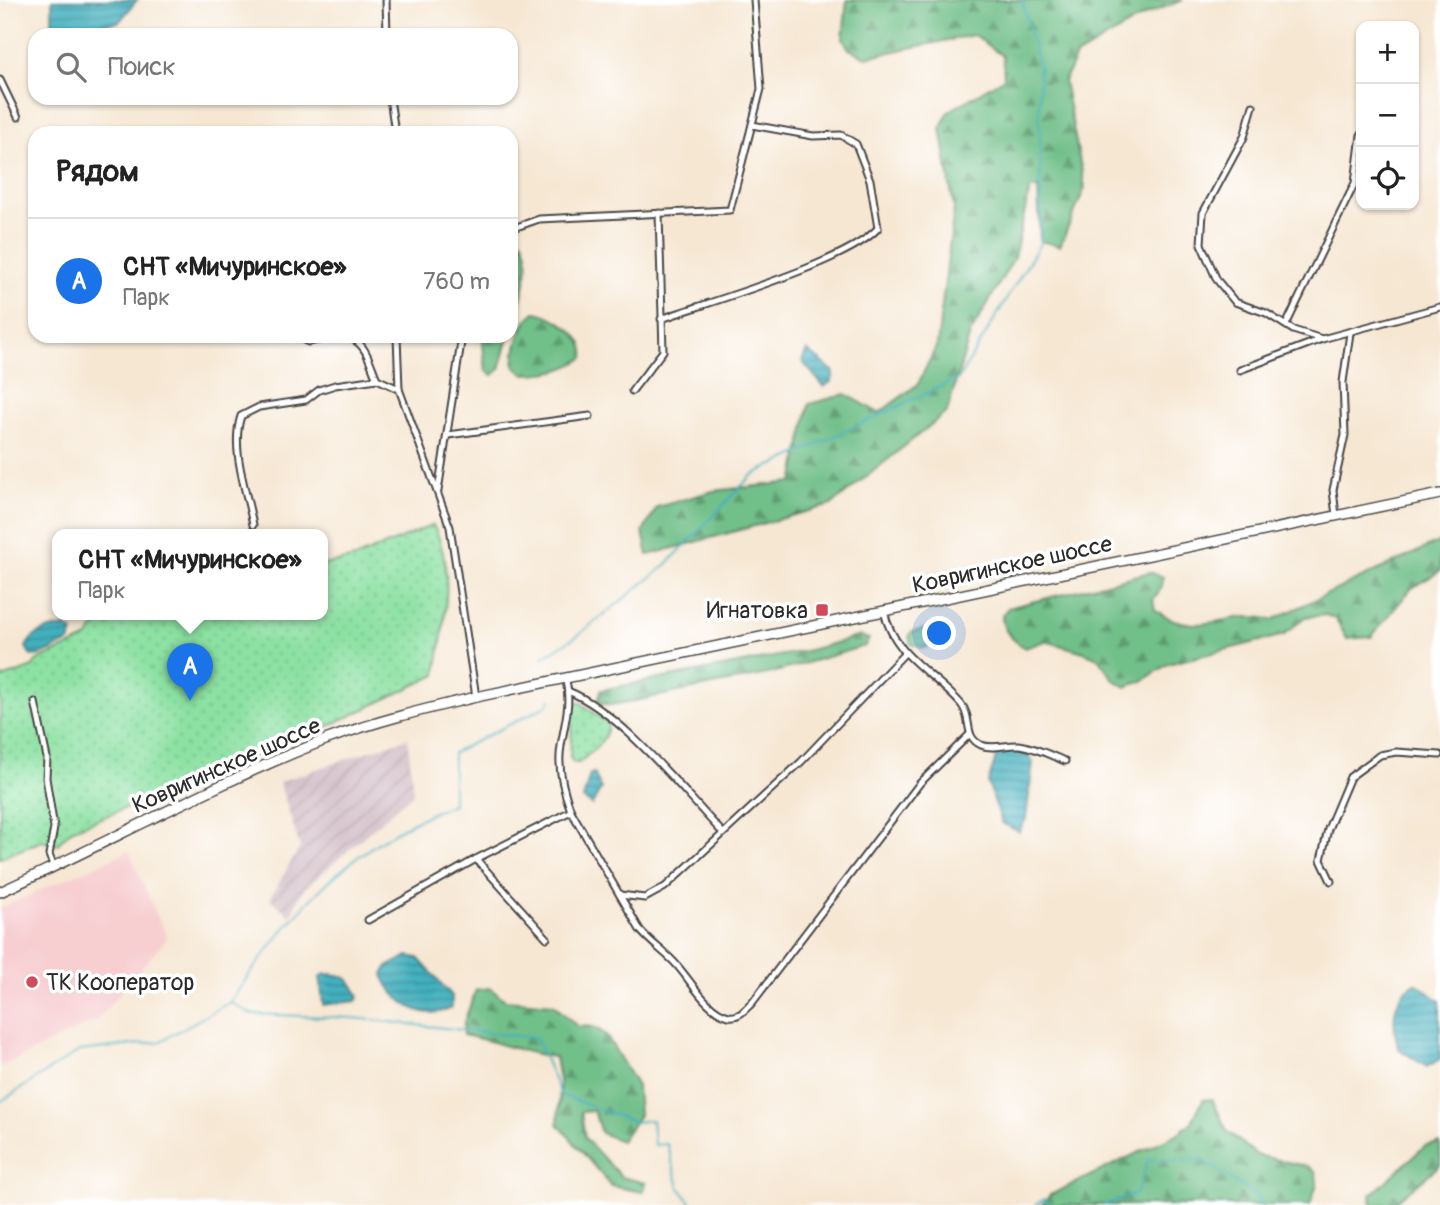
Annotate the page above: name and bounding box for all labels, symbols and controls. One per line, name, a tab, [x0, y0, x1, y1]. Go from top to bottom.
map controls	[1356, 21, 1419, 210]
button: +	[1356, 21, 1419, 84]
search box	[28, 28, 518, 105]
icon: search	[52, 48, 90, 86]
text: Поиск	[108, 51, 176, 83]
button: −	[1356, 84, 1419, 147]
button: locate	[1356, 147, 1419, 210]
text: Рядом	[56, 153, 139, 190]
text: СНТ «Мичуринское»	[123, 251, 346, 283]
text: A	[72, 267, 86, 296]
text: 760 m	[423, 267, 490, 296]
text: Парк	[123, 283, 170, 312]
popup	[52, 529, 328, 620]
street label: Ковригинское шоссе	[910, 529, 1115, 600]
text: СНТ «Мичуринское»	[78, 544, 302, 576]
text: Парк	[78, 576, 126, 605]
place label: Игнатовка	[706, 596, 808, 625]
marker: Игнатовка	[814, 602, 830, 618]
your location	[922, 616, 956, 650]
pin: A	[167, 643, 213, 701]
street label: Ковригинское шоссе	[128, 711, 325, 820]
place label: ТК Кооператор	[46, 968, 194, 997]
marker: ТК Кооператор	[24, 974, 40, 990]

